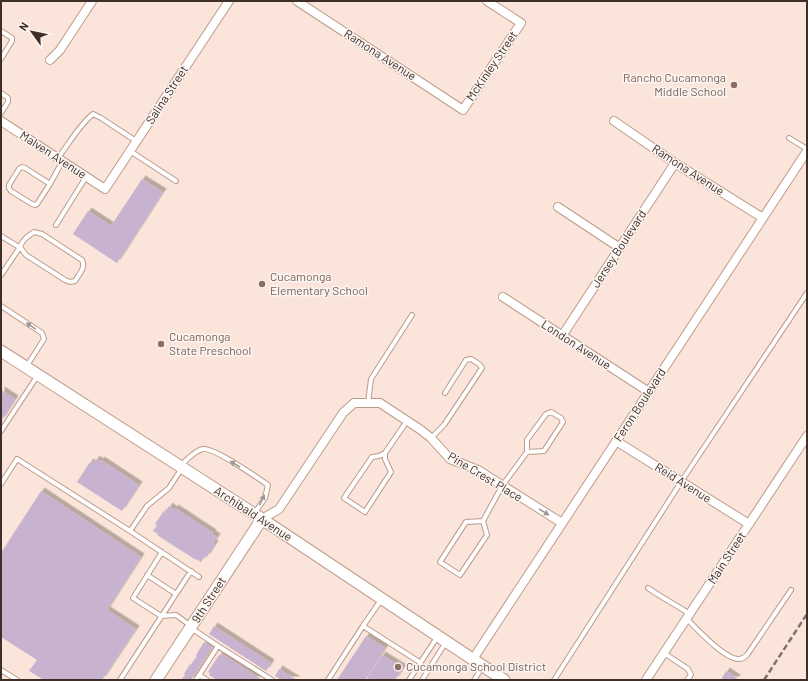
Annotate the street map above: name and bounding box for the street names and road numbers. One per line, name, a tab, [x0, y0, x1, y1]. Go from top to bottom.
street label: Ramona Avenue	[342, 26, 419, 83]
street label: McKinley Street	[463, 28, 520, 103]
street label: Salina Street	[142, 63, 190, 126]
street label: Malven Avenue	[18, 127, 89, 181]
street label: Ramona Avenue	[650, 141, 727, 198]
street label: Jersey Boulevard	[588, 207, 648, 290]
street label: London Avenue	[539, 317, 614, 372]
street label: Feron Boulevard	[610, 365, 668, 444]
street label: Pine Crest Place	[446, 448, 525, 504]
street label: Reid Avenue	[653, 459, 714, 505]
street label: Archibald Avenue	[212, 483, 295, 544]
street label: Main Street	[704, 529, 748, 586]
street label: 9th Street	[188, 574, 228, 625]

